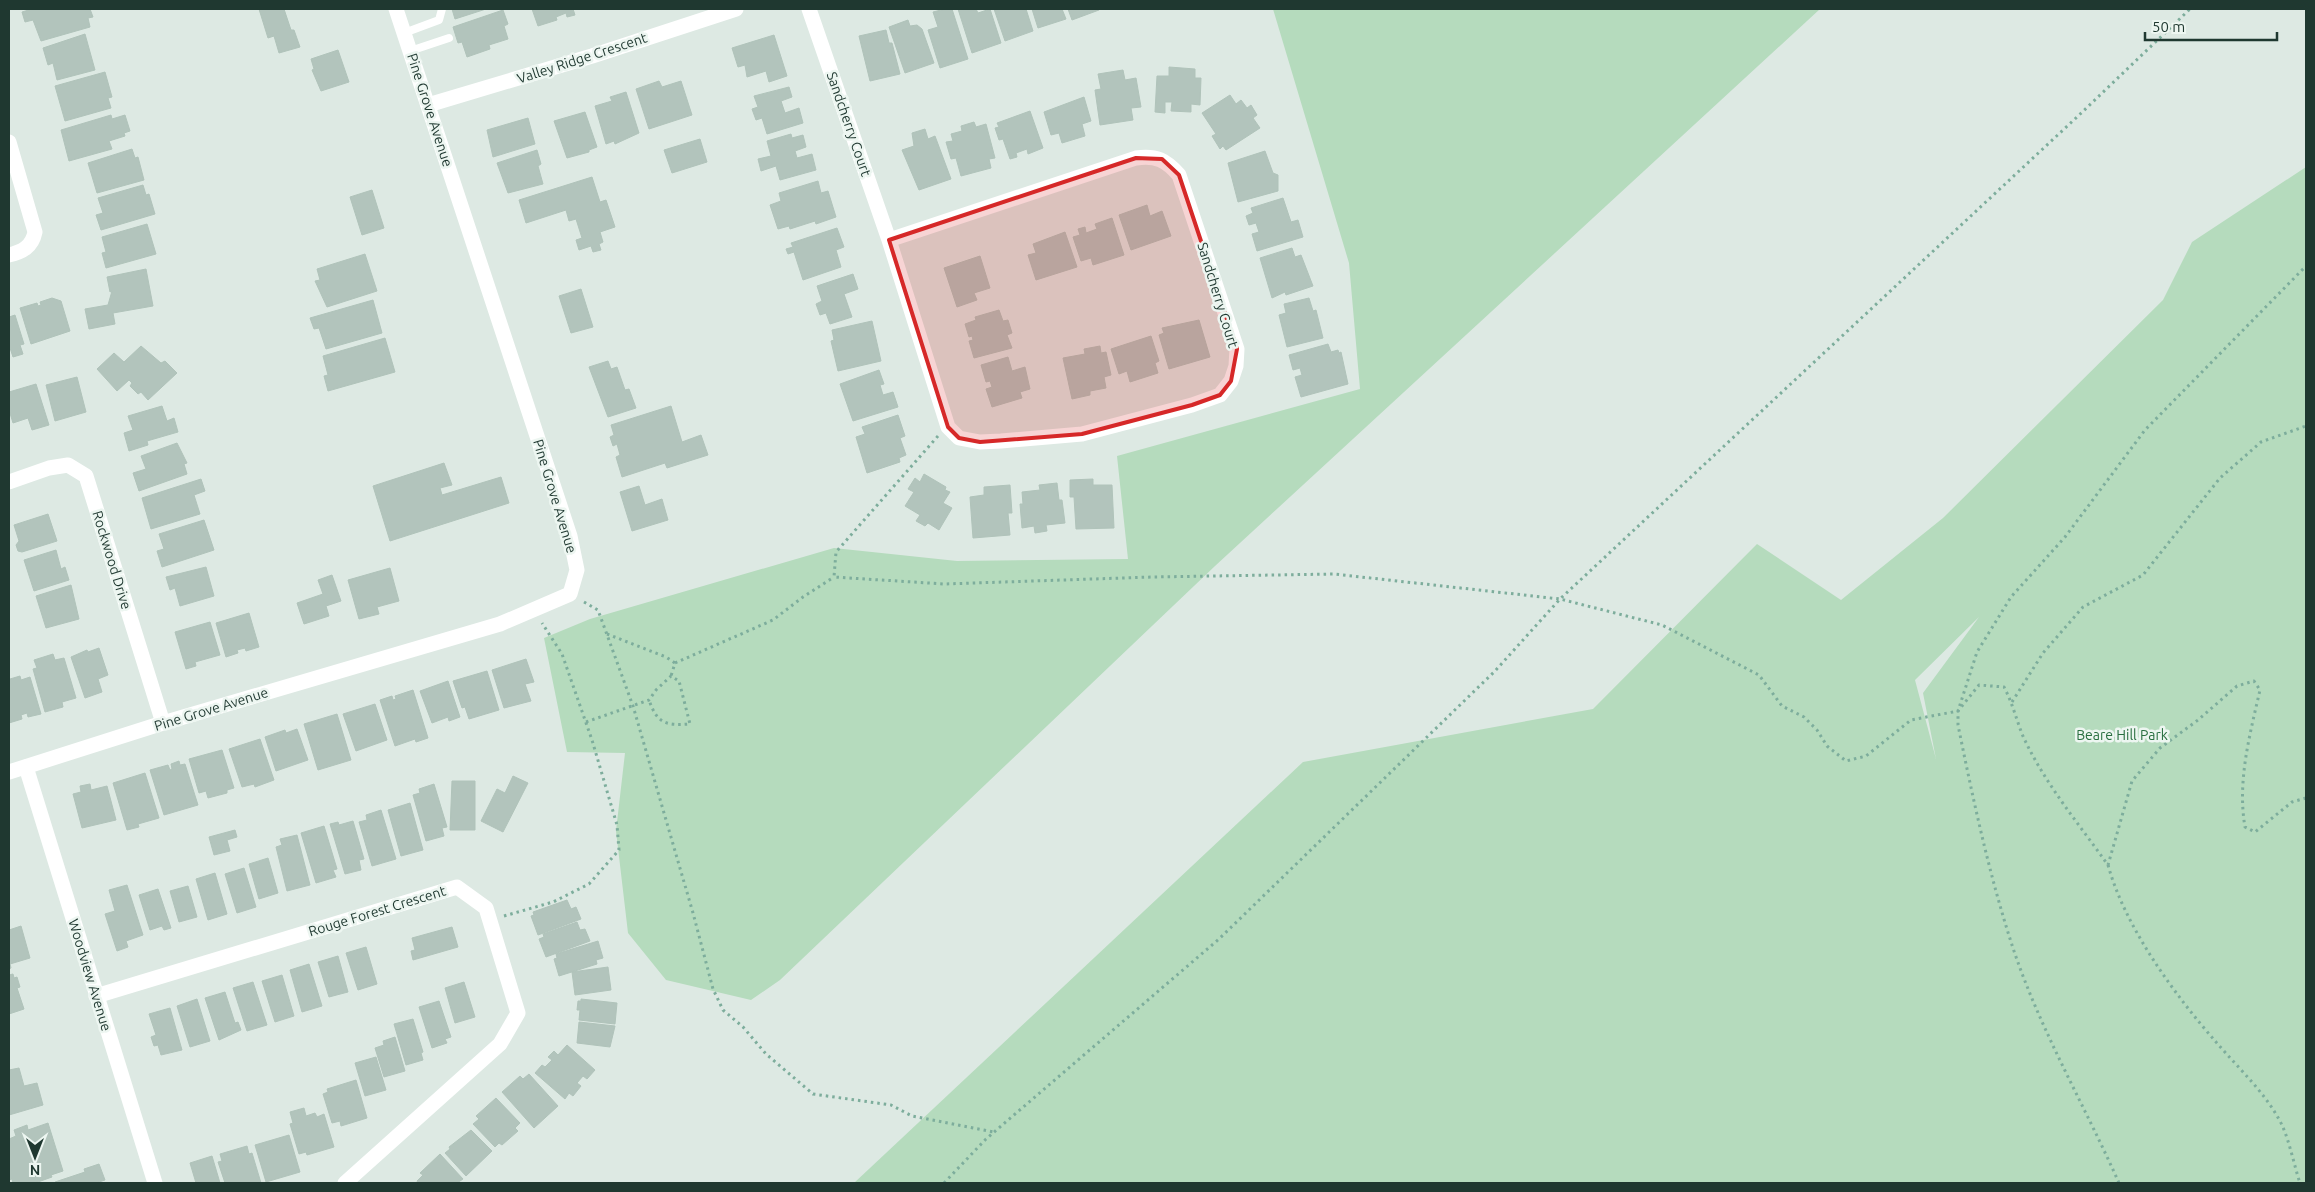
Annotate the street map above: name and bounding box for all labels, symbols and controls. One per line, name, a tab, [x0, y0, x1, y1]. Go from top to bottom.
scale bar	[2145, 10, 2278, 42]
text: 50 m	[2152, 18, 2185, 35]
street label: Valley Ridge Crescent	[515, 29, 649, 87]
street label: Pine Grove Avenue	[404, 51, 456, 169]
street label: Sandcherry Court	[824, 70, 875, 179]
street label: Sandcherry Court	[1194, 240, 1242, 350]
street label: Pine Grove Avenue	[530, 437, 580, 555]
street label: Rockwood Drive	[89, 509, 135, 611]
street label: Pine Grove Avenue	[152, 684, 270, 734]
park label: Beare Hill Park	[2076, 727, 2168, 743]
street label: Rouge Forest Crescent	[306, 882, 448, 939]
street label: Woodview Avenue	[65, 917, 115, 1033]
north arrow	[10, 1132, 60, 1182]
text: N	[30, 1162, 40, 1178]

